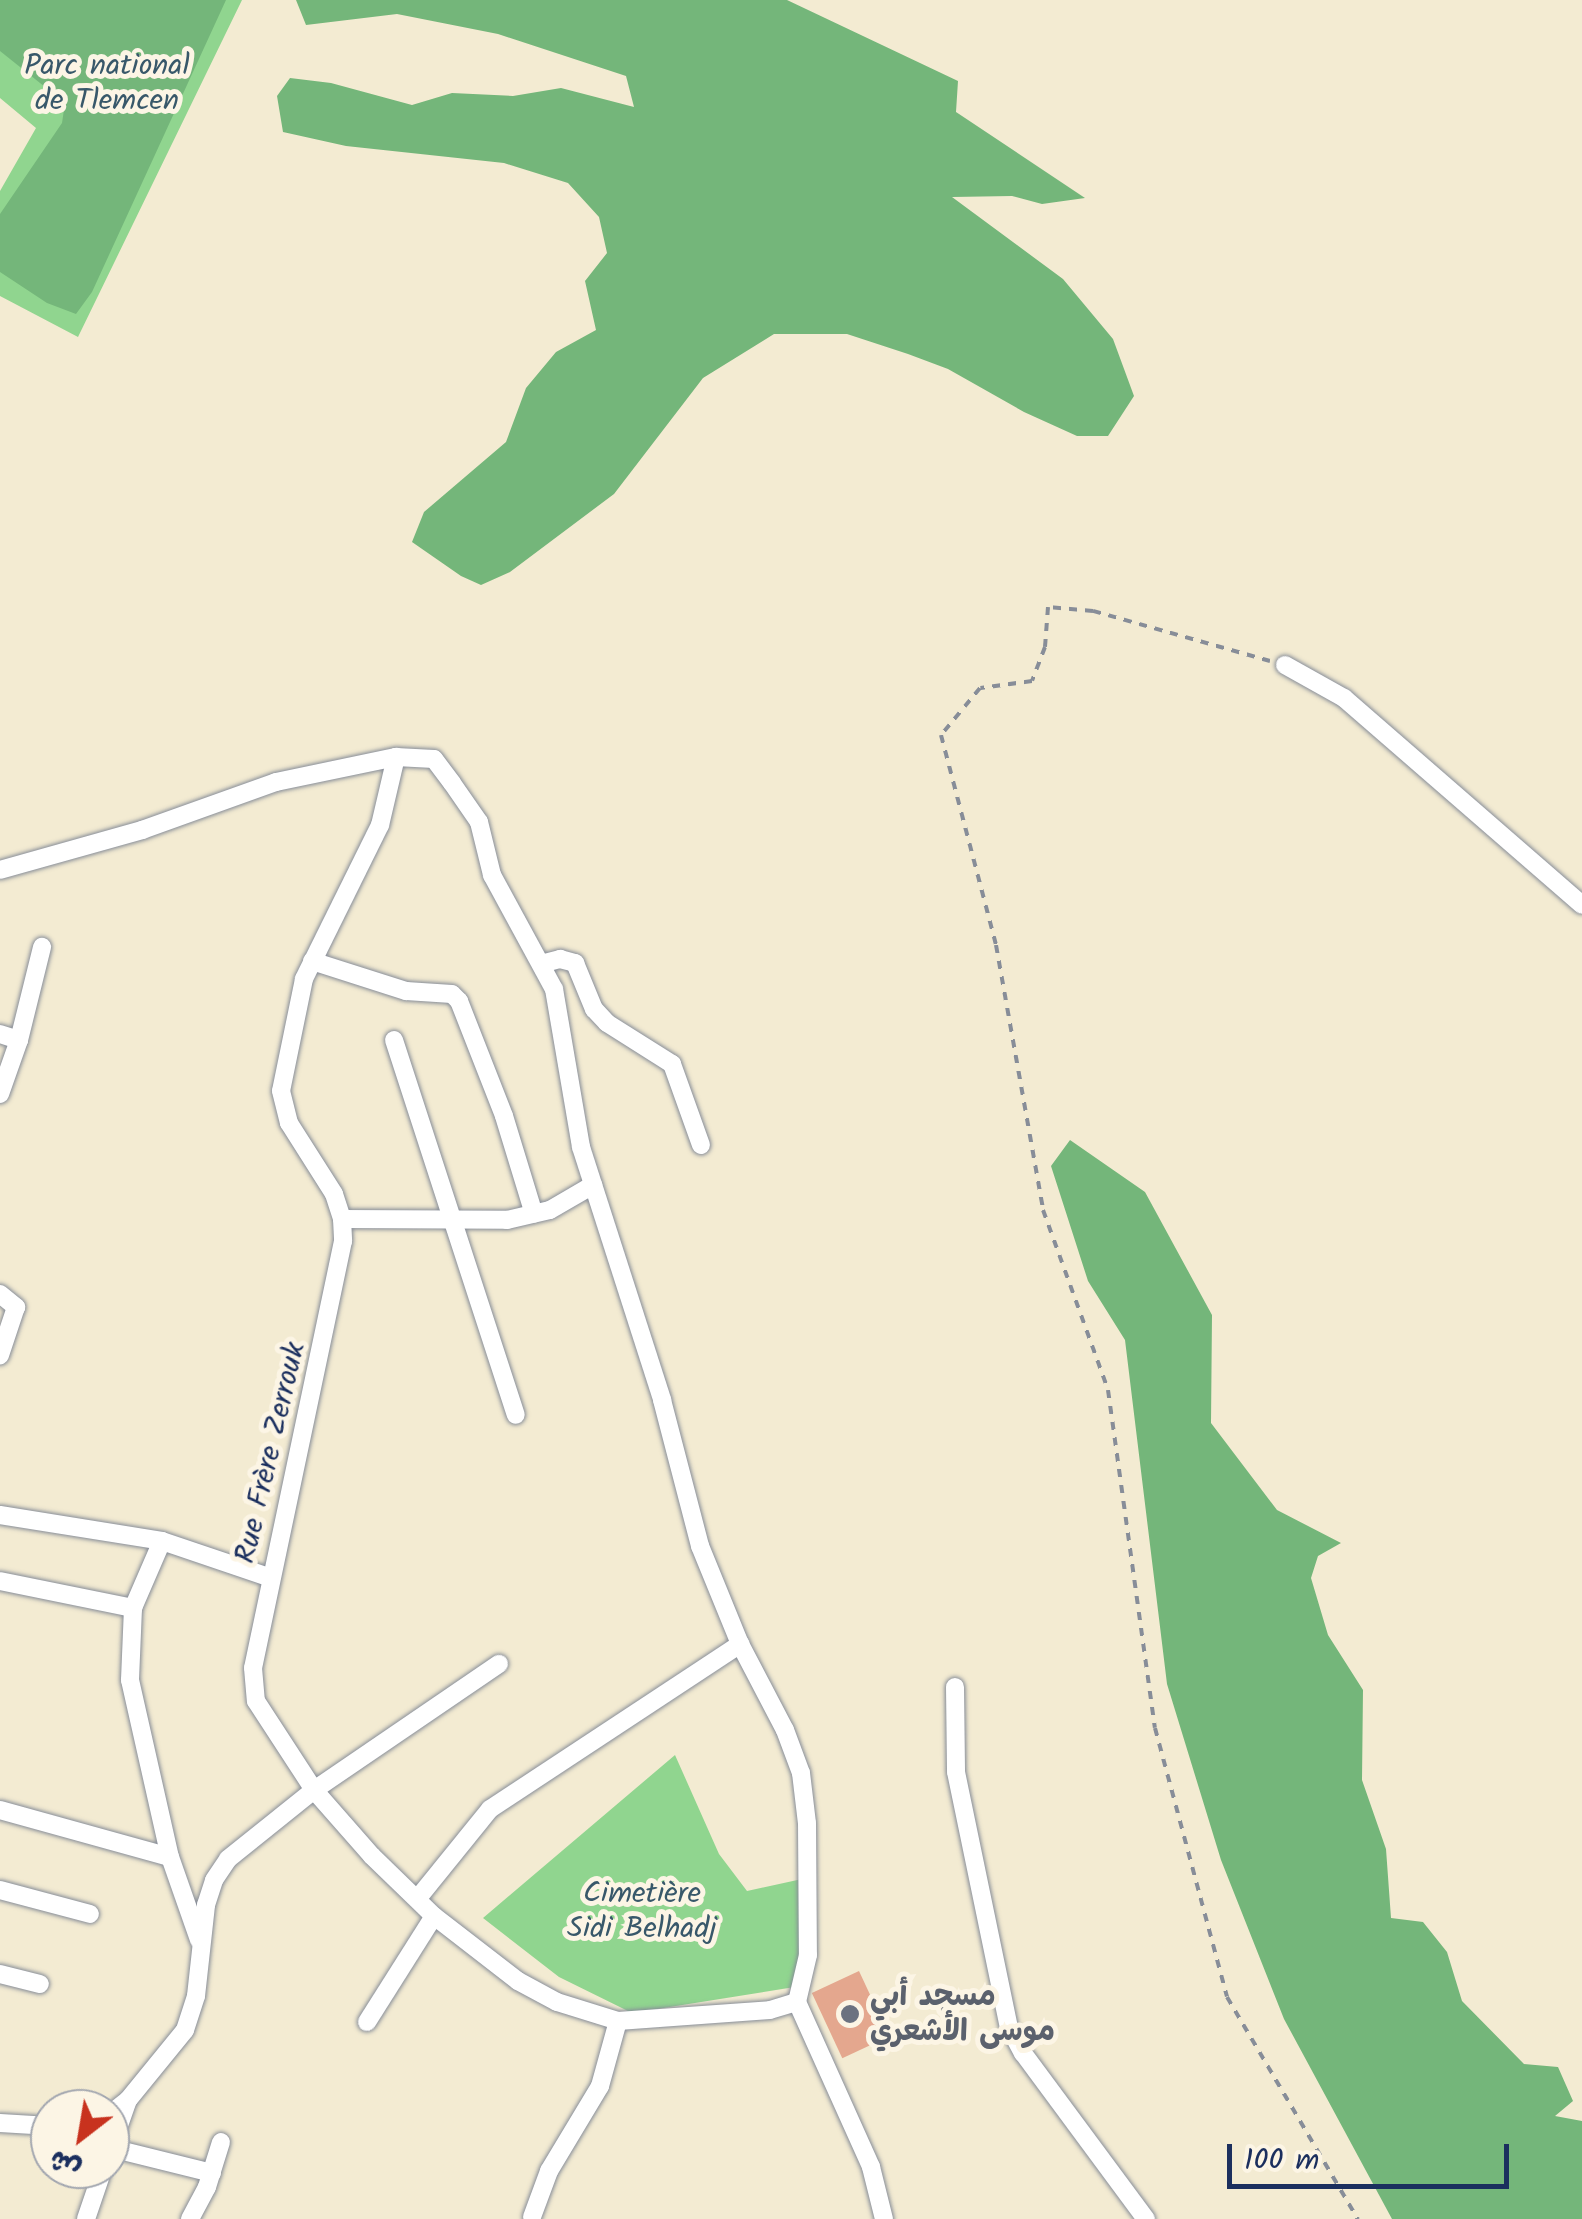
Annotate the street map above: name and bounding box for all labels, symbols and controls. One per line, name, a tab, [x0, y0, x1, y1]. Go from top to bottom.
park label: Parc national de Tlemcen	[24, 48, 190, 118]
street label: Rue Frère Zerrouk	[228, 1339, 314, 1567]
park label: Cimetière Sidi Belhadj	[567, 1876, 717, 1946]
place label: مسجد أبي موسى الأشعري	[870, 1979, 1055, 2050]
marker: مسجد أبي موسى الأشعري	[839, 2003, 861, 2025]
north arrow	[30, 2089, 130, 2189]
scale bar	[1232, 2124, 1514, 2186]
text: ش	[41, 2136, 90, 2191]
text: 100 m	[1244, 2137, 1319, 2185]

